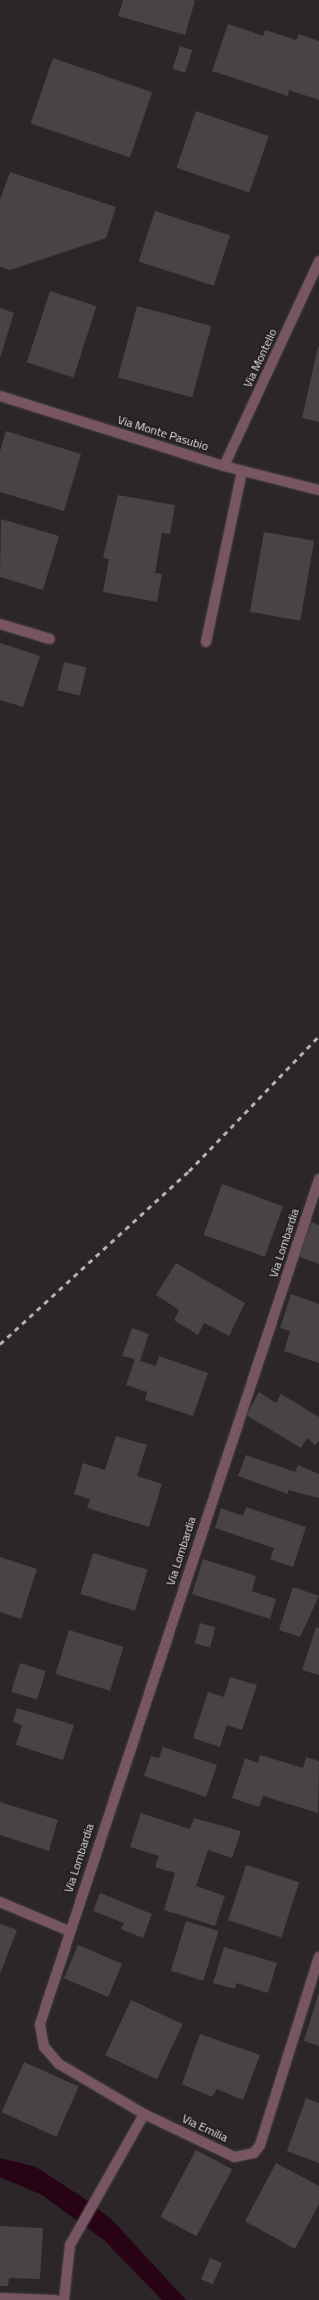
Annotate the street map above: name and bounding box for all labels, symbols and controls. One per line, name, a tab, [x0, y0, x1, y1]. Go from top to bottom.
street label: Via Montello	[240, 326, 280, 390]
street label: Via Monte Pasubio	[116, 412, 210, 454]
street label: Via Lombardia	[266, 1207, 302, 1279]
street label: Via Lombardia	[163, 1515, 199, 1587]
street label: Via Lombardia	[61, 1822, 97, 1894]
street label: Via Emilia	[180, 2111, 230, 2145]

